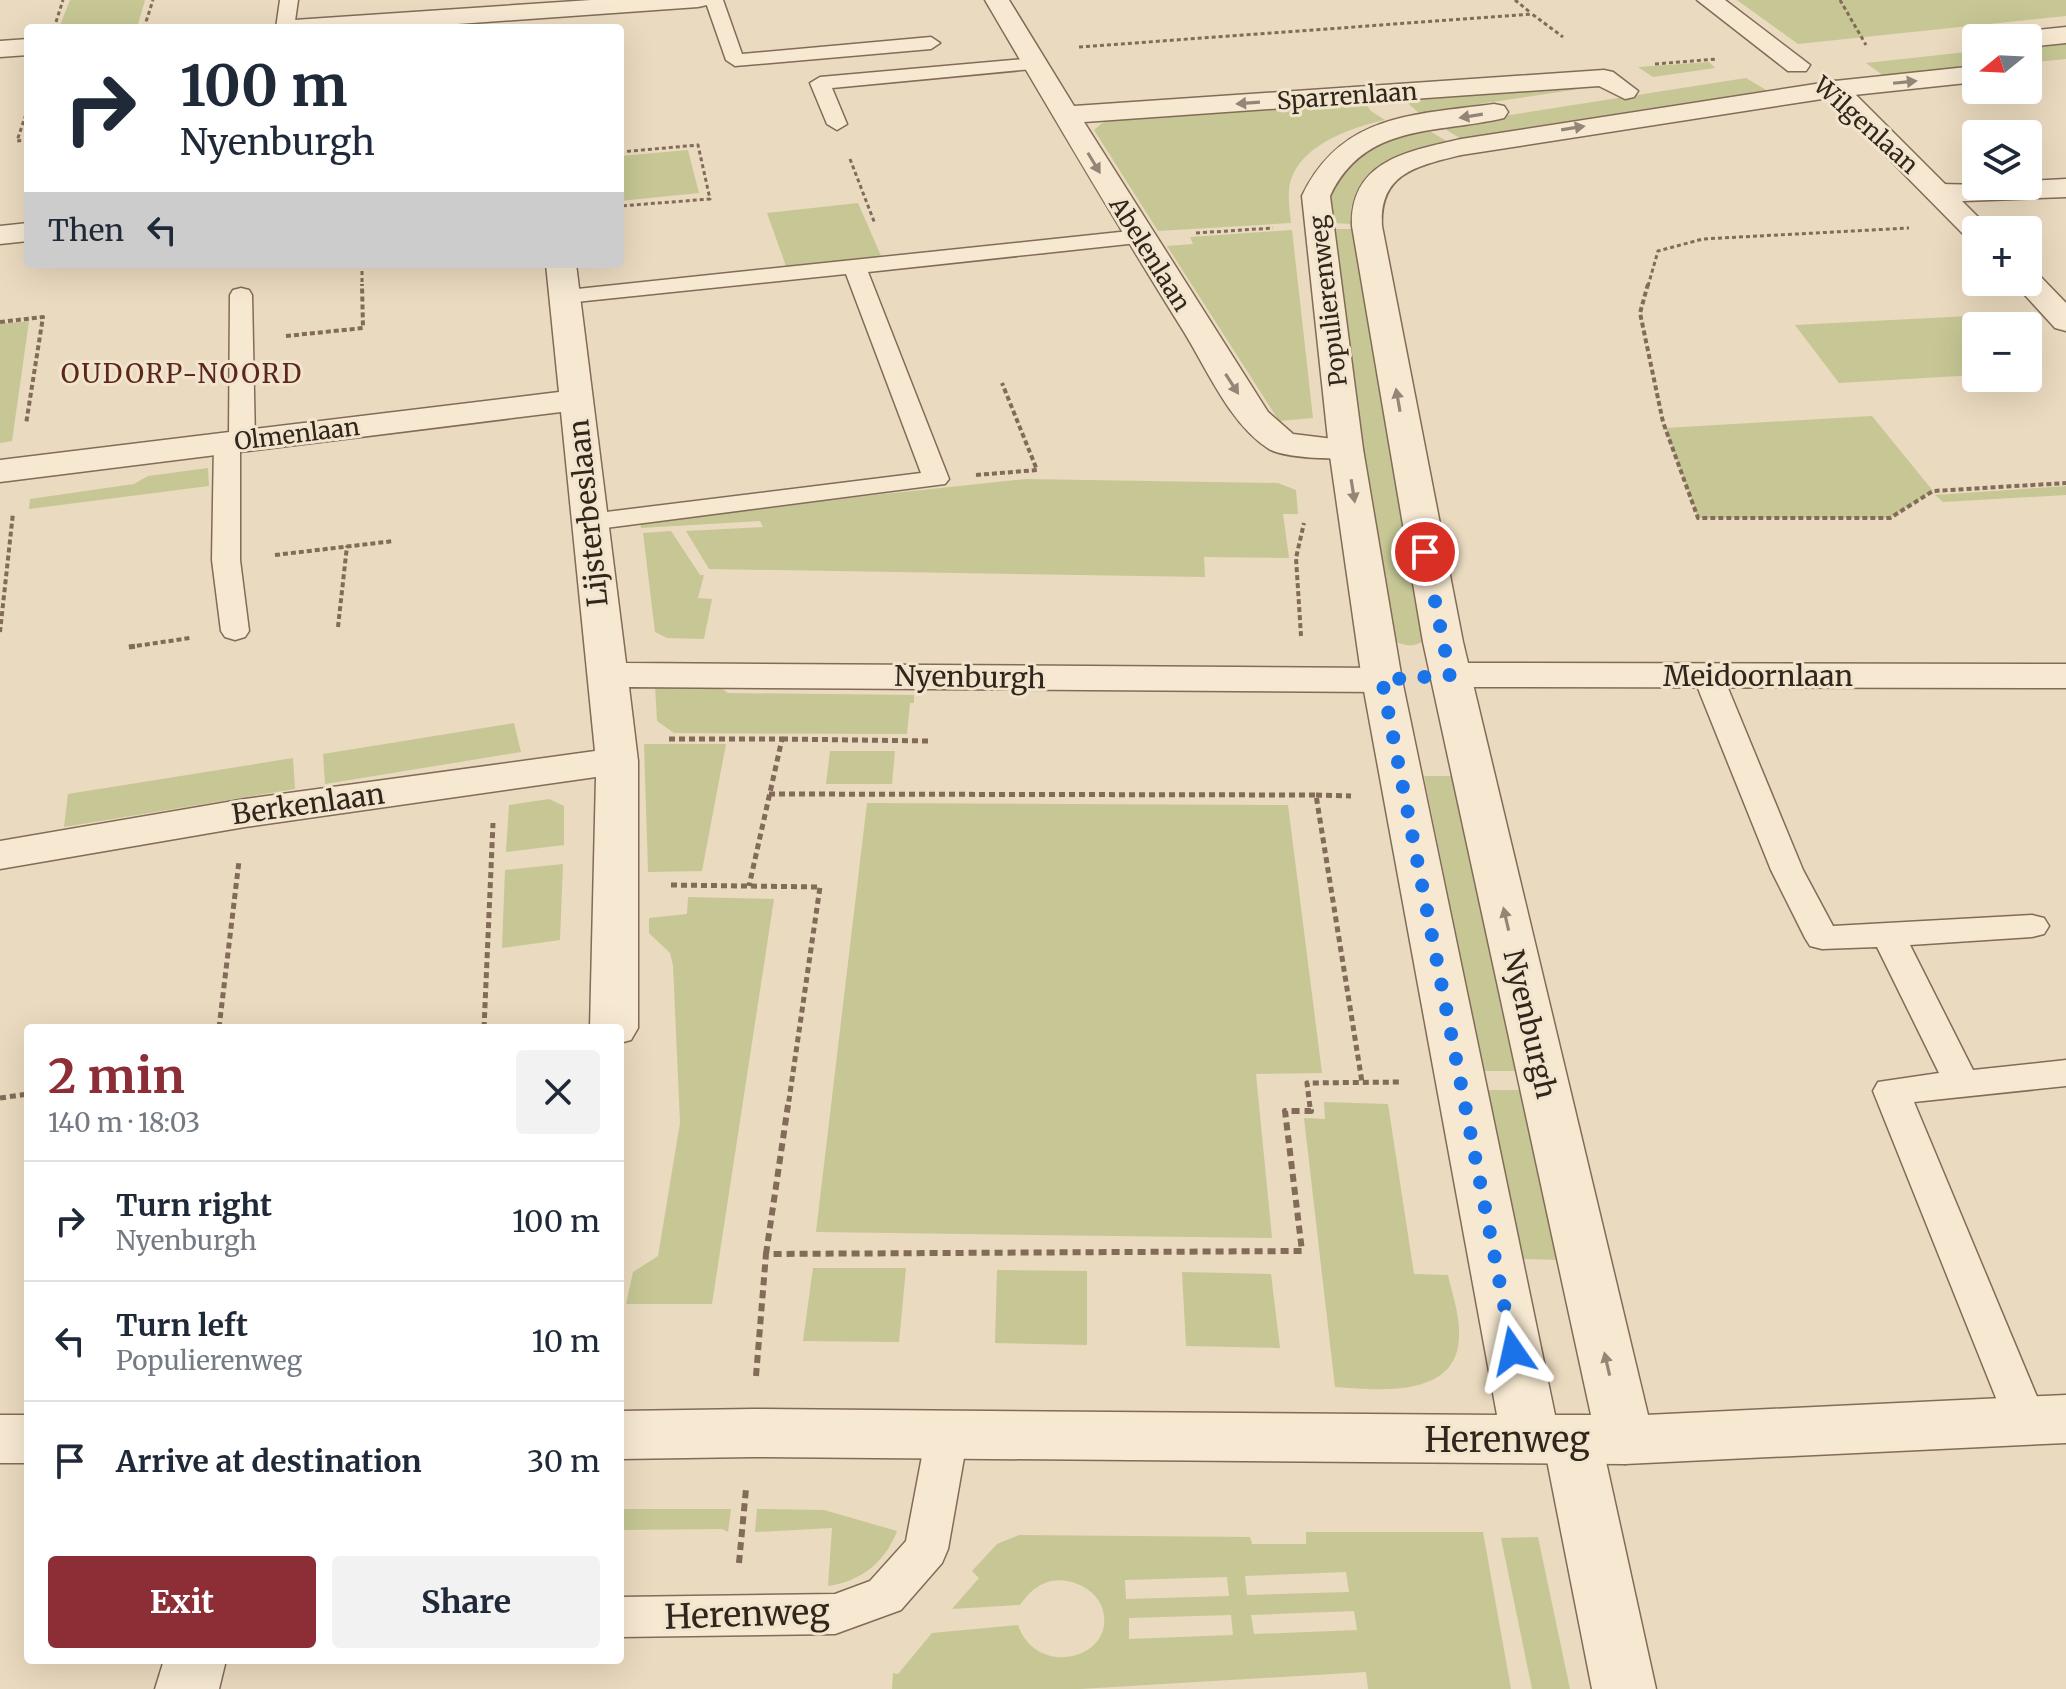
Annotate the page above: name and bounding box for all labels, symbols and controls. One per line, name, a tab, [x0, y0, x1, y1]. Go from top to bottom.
north arrow	[1962, 24, 2042, 104]
map controls	[1962, 24, 2042, 392]
text: 100 m	[180, 51, 348, 121]
icon: right	[48, 56, 152, 160]
street label: Wilgenlaan	[1806, 69, 1925, 180]
one-way arrow	[1893, 75, 1918, 88]
street label: Sparrenlaan	[1276, 76, 1418, 116]
one-way arrow	[1235, 97, 1260, 110]
one-way arrow	[1458, 110, 1483, 122]
text: Nyenburgh	[180, 120, 375, 165]
button: layers	[1962, 120, 2042, 200]
one-way arrow	[1560, 122, 1585, 134]
one-way arrow	[1087, 152, 1101, 174]
street label: Abelenlaan	[1102, 190, 1197, 317]
icon: left	[140, 208, 184, 252]
text: Then	[48, 211, 124, 249]
street label: Populierenweg	[1302, 213, 1354, 388]
button: +	[1962, 216, 2042, 296]
button: −	[1962, 312, 2042, 392]
district label: OUDORP-NOORD	[61, 357, 303, 390]
one-way arrow	[1224, 373, 1239, 394]
one-way arrow	[1391, 387, 1404, 412]
street label: Olmenlaan	[233, 411, 362, 457]
street label: Lijsterbeslaan	[560, 418, 616, 608]
one-way arrow	[1347, 479, 1359, 504]
pin	[1391, 518, 1459, 586]
icon: arrive	[1403, 530, 1447, 574]
street label: Nyenburgh	[894, 658, 1046, 696]
street label: Meidoornlaan	[1663, 658, 1853, 694]
street label: Berkenlaan	[229, 775, 387, 833]
one-way arrow	[1499, 906, 1512, 931]
street label: Nyenburgh	[1495, 946, 1565, 1102]
text: 2 min	[48, 1046, 185, 1106]
button: close	[516, 1050, 600, 1134]
text: 140 m · 18:03	[48, 1106, 200, 1139]
text: Turn right	[116, 1186, 272, 1224]
icon: right	[48, 1199, 92, 1243]
text: 100 m	[512, 1202, 600, 1240]
text: Nyenburgh	[116, 1224, 257, 1257]
text: Turn left	[116, 1306, 248, 1344]
position arrow	[1471, 1309, 1555, 1393]
icon: left	[48, 1319, 92, 1363]
text: 10 m	[532, 1322, 600, 1360]
text: Populierenweg	[116, 1344, 302, 1377]
one-way arrow	[1600, 1351, 1613, 1376]
street label: Herenweg	[1424, 1419, 1590, 1462]
icon: arrive	[48, 1439, 92, 1483]
text: Arrive at destination	[116, 1442, 422, 1480]
text: 30 m	[527, 1442, 600, 1480]
button: Exit	[48, 1556, 316, 1648]
button: Share	[332, 1556, 600, 1648]
street label: Herenweg	[664, 1590, 831, 1639]

